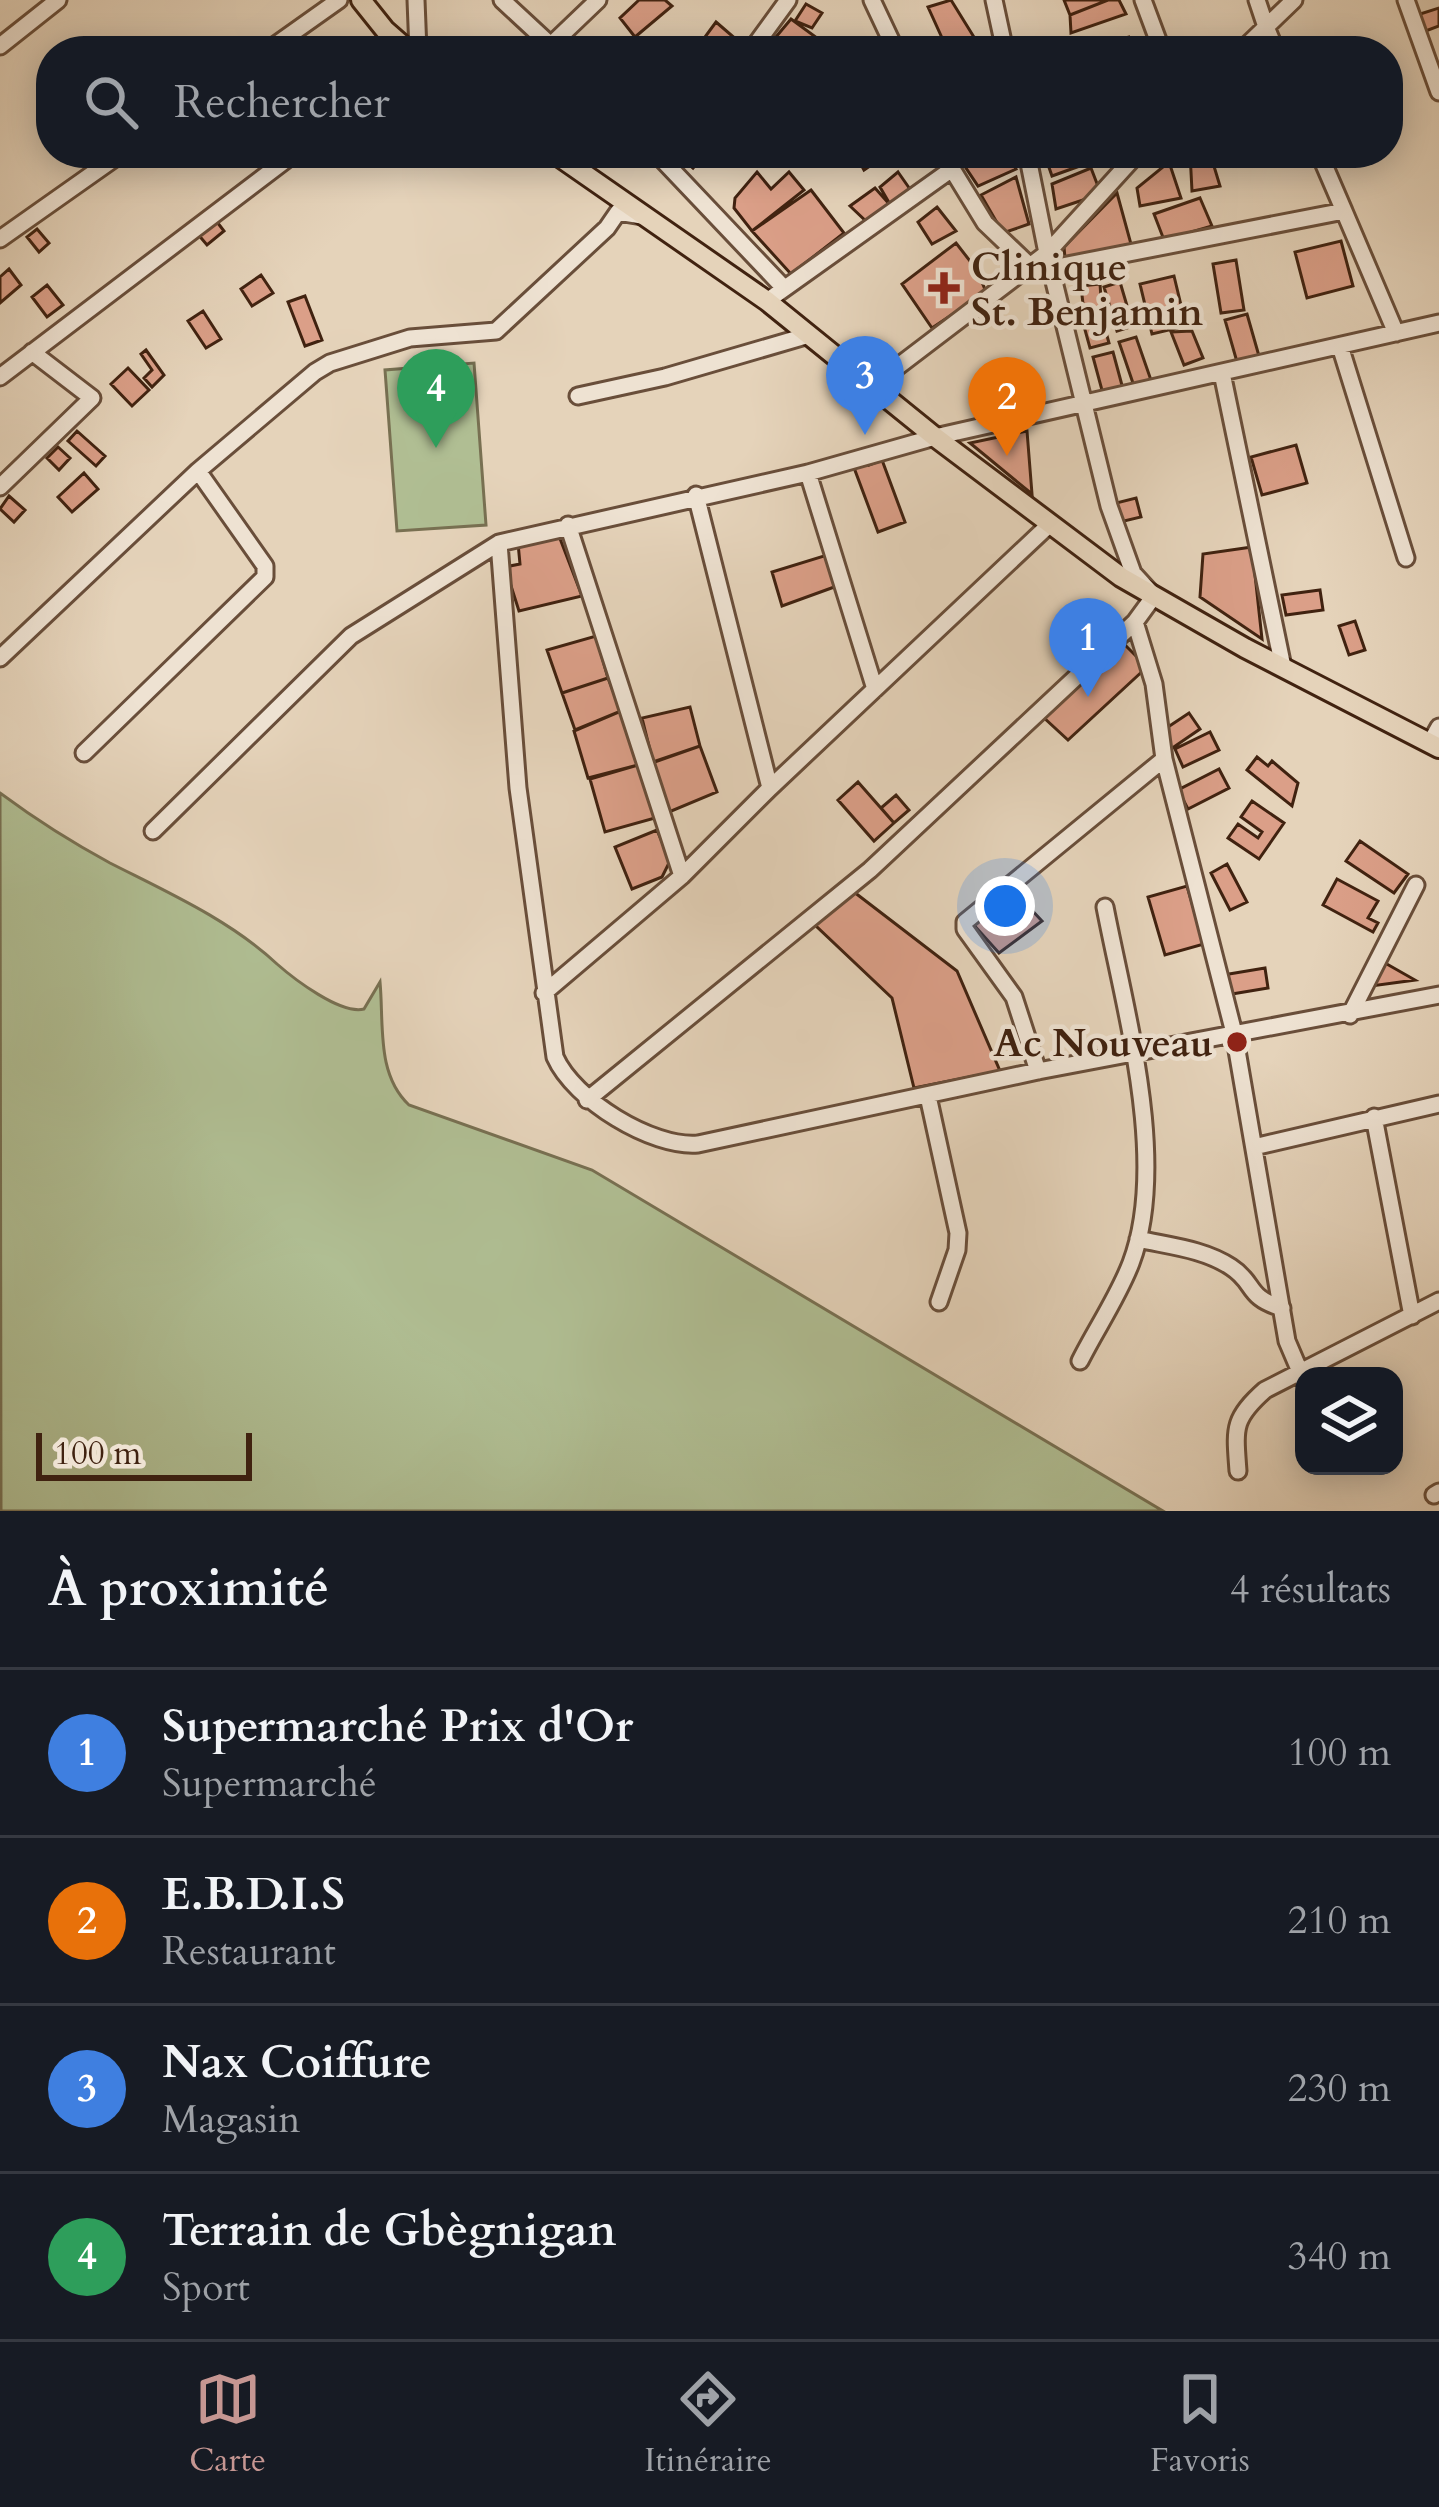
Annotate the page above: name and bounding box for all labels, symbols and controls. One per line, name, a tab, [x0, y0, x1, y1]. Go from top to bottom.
search box	[36, 36, 1403, 168]
icon: search	[78, 69, 144, 135]
text: Rechercher	[174, 72, 390, 133]
place label: Clinique St. Benjamin	[971, 241, 1203, 339]
marker: Clinique St. Benjamin	[928, 272, 960, 304]
pin: 3	[826, 336, 904, 435]
pin: 4	[397, 349, 475, 448]
pin: 2	[968, 357, 1046, 456]
pin: 1	[1049, 598, 1127, 697]
your location	[975, 876, 1035, 936]
place label: Ac Nouveau	[994, 1017, 1213, 1070]
marker: Ac Nouveau	[1224, 1029, 1250, 1055]
map controls	[1295, 1367, 1403, 1475]
button: layers	[1295, 1367, 1403, 1475]
scale bar	[36, 1427, 252, 1480]
text: 100 m	[54, 1431, 141, 1476]
text: À proximité	[48, 1554, 329, 1624]
text: 4 résultats	[1230, 1563, 1391, 1616]
text: Supermarché Prix d'Or	[162, 1696, 633, 1757]
text: 1	[77, 1726, 97, 1779]
text: 100 m	[1288, 1726, 1391, 1779]
text: Supermarché	[162, 1757, 377, 1810]
text: E.B.D.I.S	[162, 1864, 345, 1925]
text: 2	[77, 1894, 97, 1947]
text: 210 m	[1288, 1894, 1391, 1947]
text: Restaurant	[162, 1925, 336, 1978]
text: Nax Coiffure	[162, 2032, 432, 2093]
text: 3	[77, 2062, 97, 2115]
text: 230 m	[1288, 2062, 1391, 2115]
text: Magasin	[162, 2093, 300, 2146]
text: Terrain de Gbègnigan	[162, 2200, 617, 2261]
text: 4	[77, 2230, 97, 2283]
text: 340 m	[1288, 2230, 1391, 2283]
text: Sport	[162, 2261, 250, 2314]
tab: Carte	[189, 2366, 266, 2483]
tab: Itinéraire	[644, 2366, 772, 2483]
tab: Favoris	[1150, 2366, 1250, 2483]

